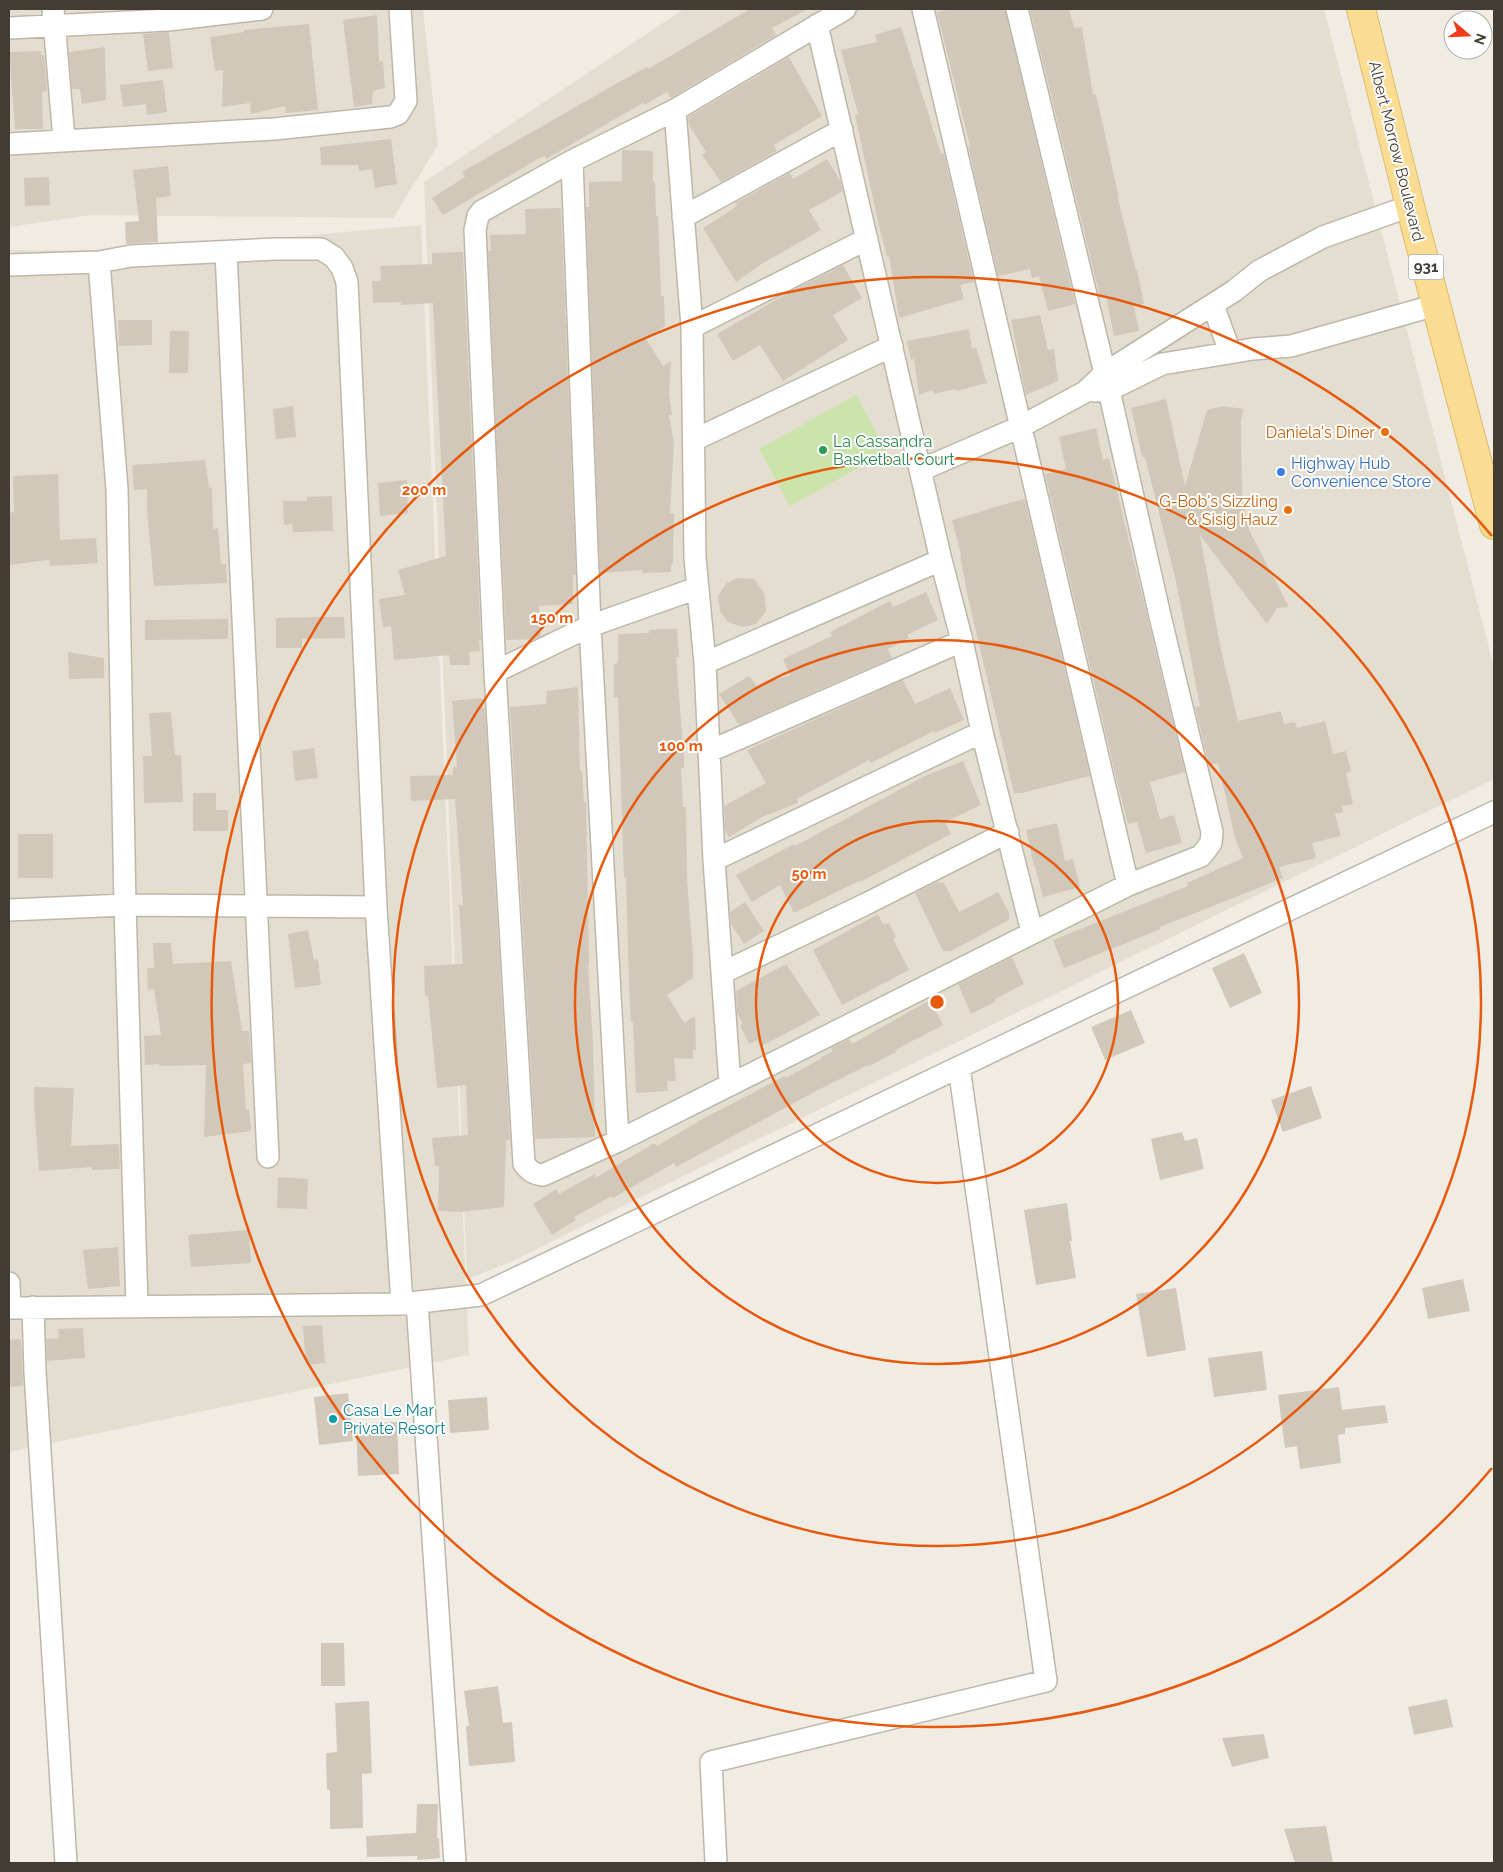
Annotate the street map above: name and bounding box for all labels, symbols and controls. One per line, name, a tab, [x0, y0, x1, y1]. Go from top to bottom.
north arrow	[1443, 10, 1493, 60]
text: N	[1471, 32, 1490, 47]
street label: Albert Morrow Boulevard	[1365, 59, 1428, 243]
road number: 931	[1408, 254, 1444, 280]
place label: Daniela's Diner	[1266, 423, 1375, 442]
marker: Daniela's Diner	[1379, 426, 1391, 438]
place label: La Cassandra Basketball Court	[833, 432, 955, 469]
marker: La Cassandra Basketball Court	[817, 444, 829, 456]
place label: Highway Hub Convenience Store	[1291, 454, 1431, 491]
marker: Highway Hub Convenience Store	[1275, 466, 1287, 478]
text: 200 m	[402, 481, 446, 499]
place label: G-Bob's Sizzling & Sisig Hauz	[1159, 492, 1278, 529]
marker: G-Bob's Sizzling & Sisig Hauz	[1282, 504, 1294, 516]
text: 150 m	[531, 609, 573, 627]
text: 100 m	[659, 737, 703, 755]
text: 50 m	[791, 865, 827, 883]
centre of rings	[928, 993, 946, 1011]
place label: Casa Le Mar Private Resort	[343, 1401, 446, 1438]
marker: Casa Le Mar Private Resort	[327, 1413, 339, 1425]

